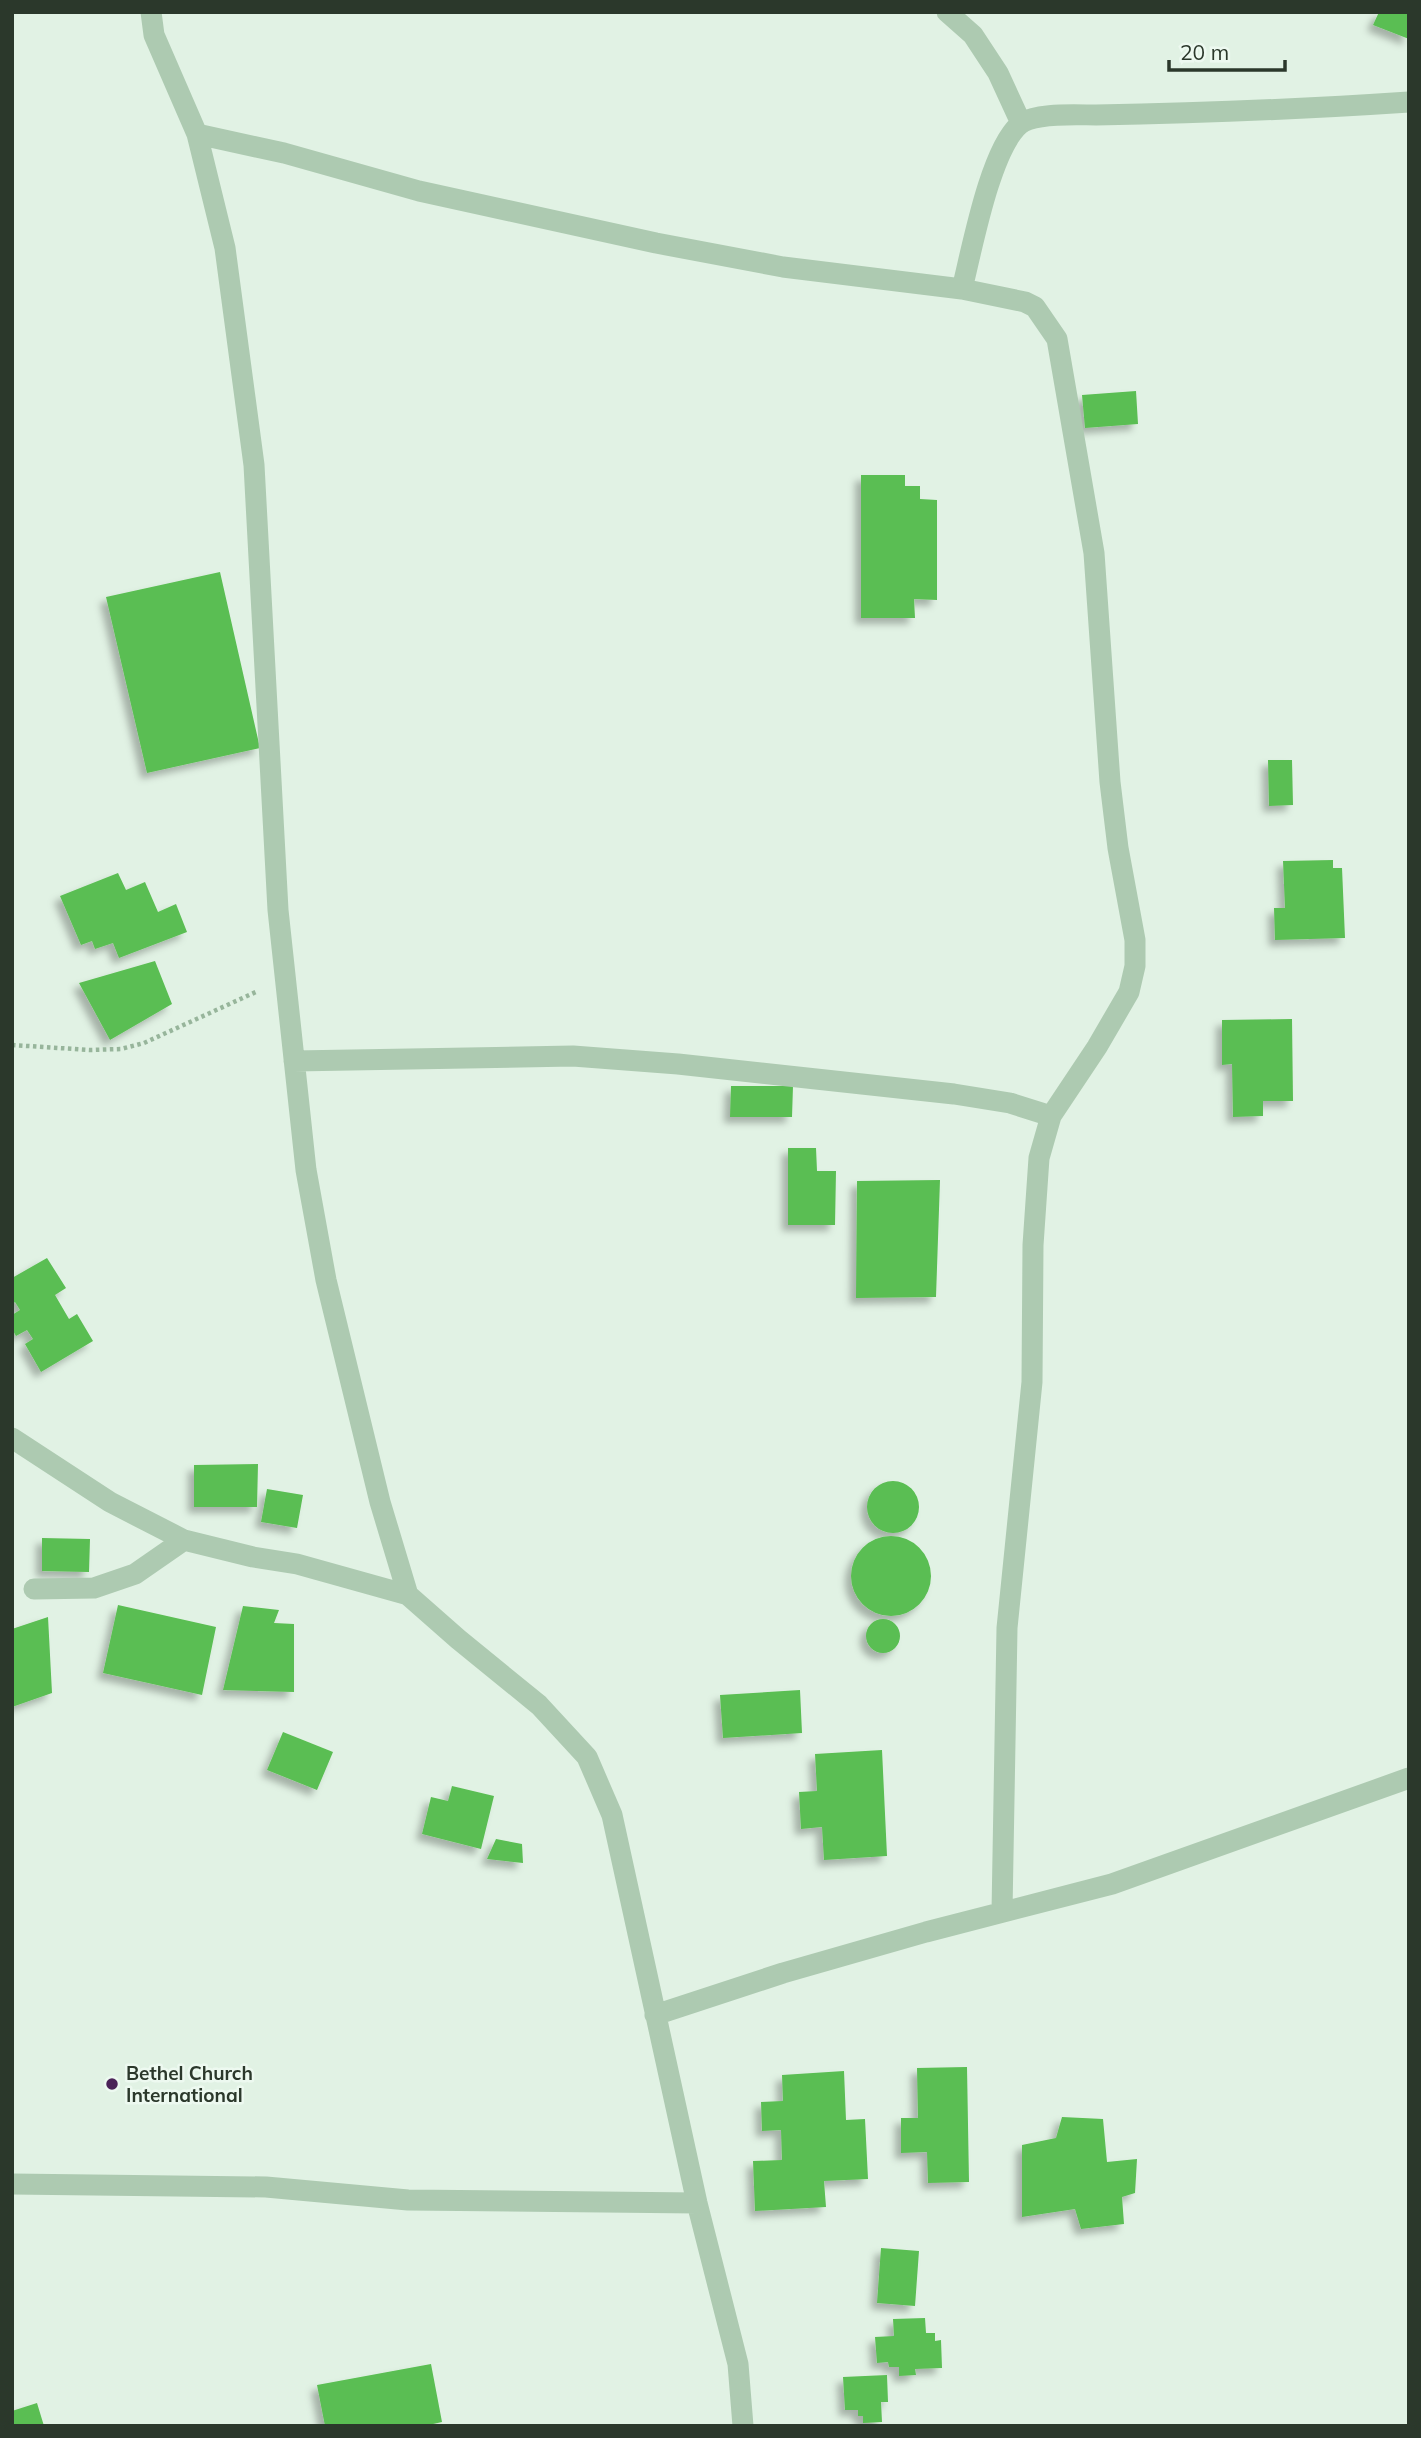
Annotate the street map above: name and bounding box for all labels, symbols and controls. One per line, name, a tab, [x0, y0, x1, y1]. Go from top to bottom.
scale bar	[1169, 28, 1284, 72]
text: 20 m	[1180, 39, 1229, 65]
place label: Bethel Church International	[126, 2061, 253, 2107]
marker: Bethel Church International	[104, 2076, 120, 2092]

